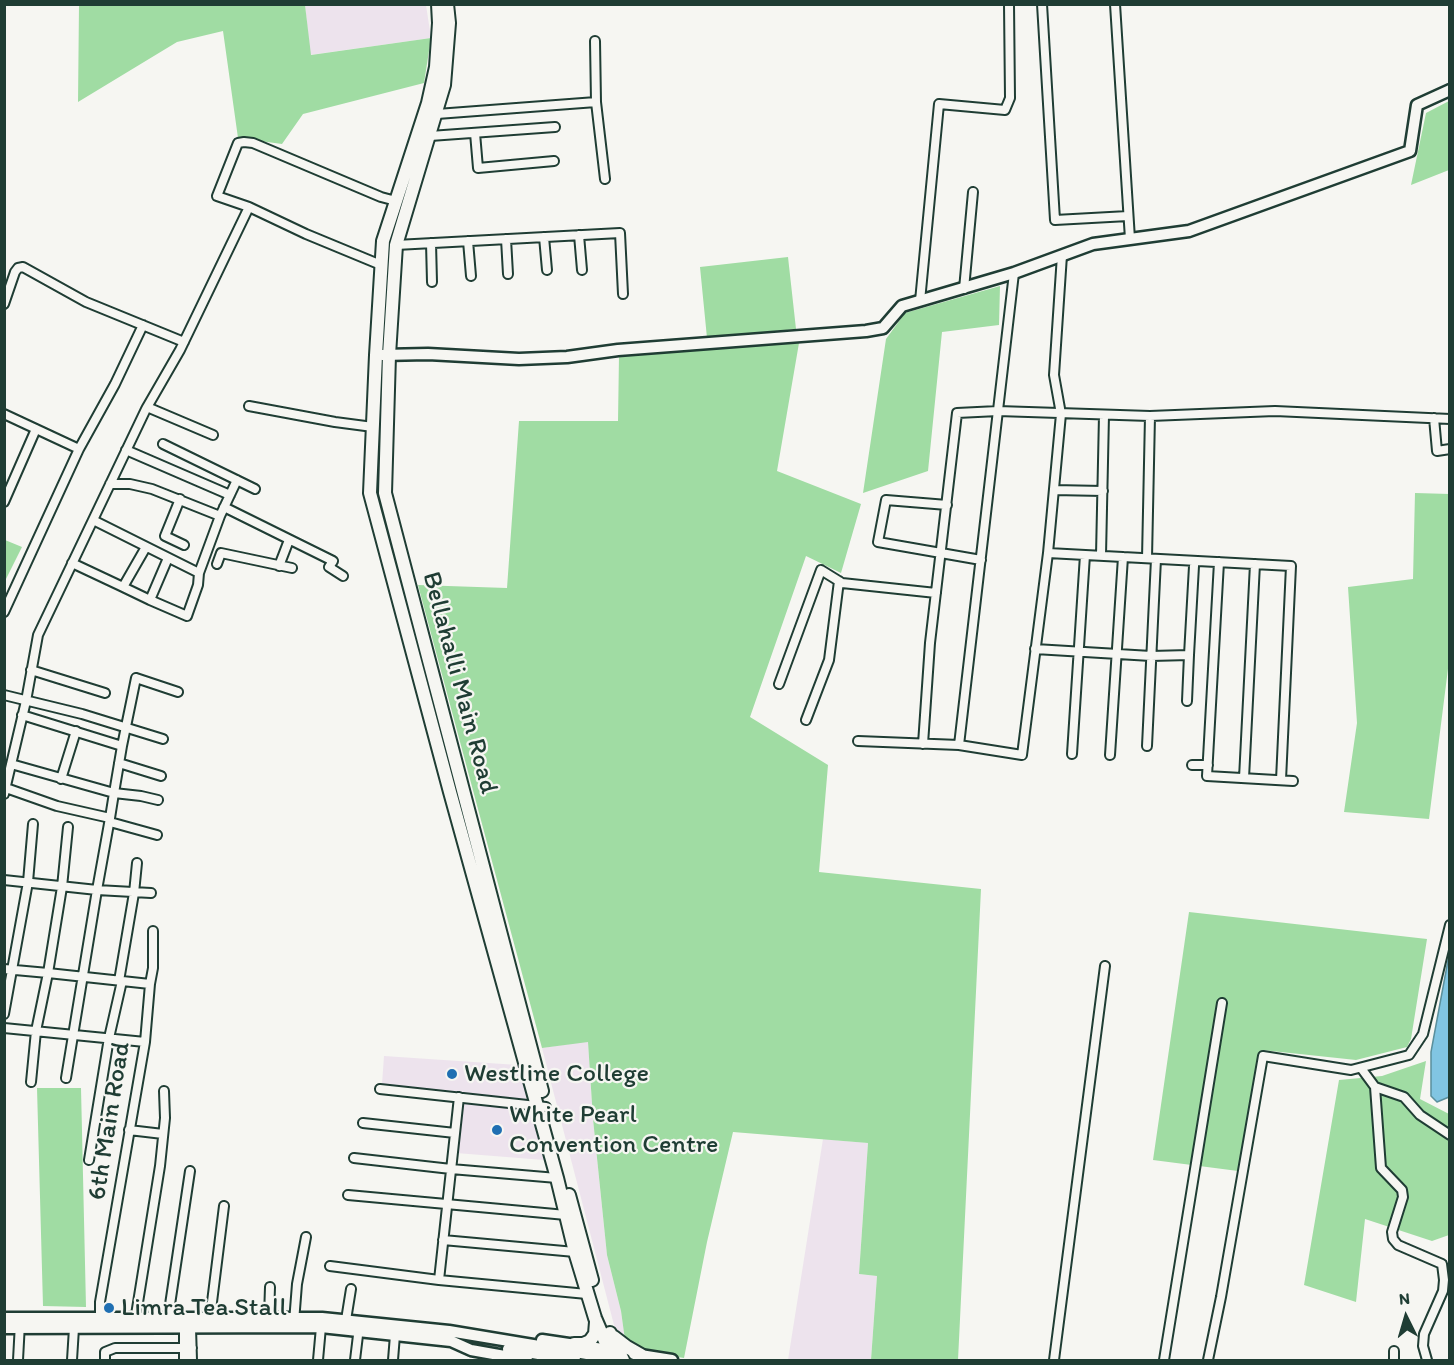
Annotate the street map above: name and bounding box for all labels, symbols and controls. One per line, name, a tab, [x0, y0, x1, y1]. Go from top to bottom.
street label: Bellahalli Main Road	[414, 569, 504, 797]
street label: 6th Main Road	[82, 1040, 138, 1202]
place label: Westline College	[464, 1058, 649, 1090]
marker: Westline College	[445, 1067, 459, 1081]
place label: White Pearl Convention Centre	[509, 1099, 718, 1160]
marker: White Pearl Convention Centre	[490, 1123, 504, 1137]
north arrow	[1376, 1287, 1436, 1347]
text: N	[1398, 1289, 1411, 1309]
place label: Limra Tea Stall	[121, 1292, 287, 1324]
marker: Limra Tea Stall	[102, 1301, 116, 1315]

